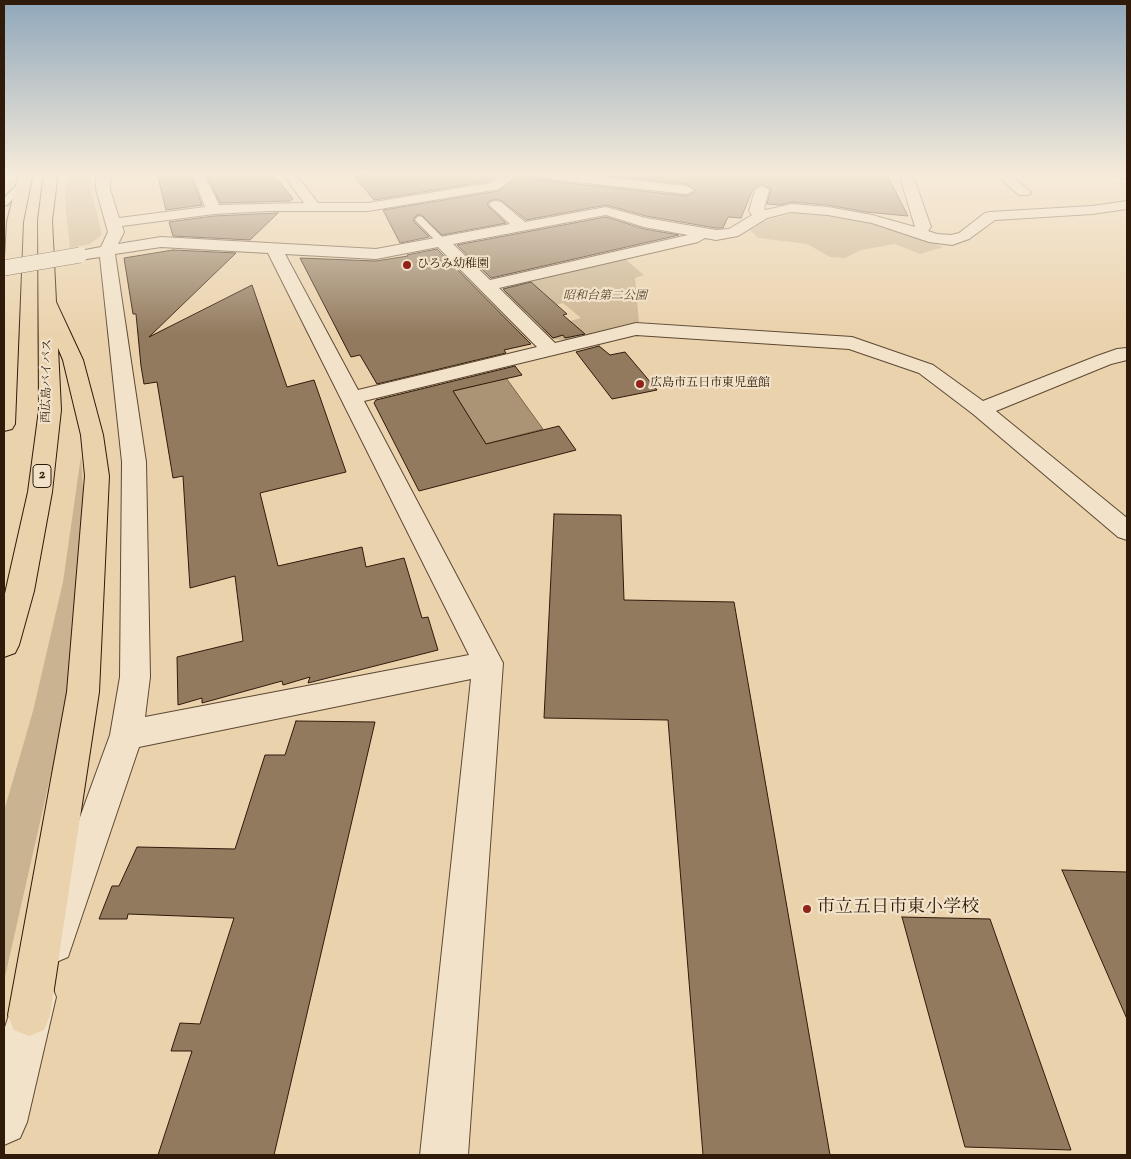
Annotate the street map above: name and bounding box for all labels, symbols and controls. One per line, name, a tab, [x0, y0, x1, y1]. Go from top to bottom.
place label: ひろみ幼稚園	[417, 258, 489, 272]
marker: ひろみ幼稚園	[401, 259, 413, 271]
park label: 昭和台第二公園	[563, 290, 647, 304]
street label: 西広島バイパス	[40, 339, 56, 423]
place label: 広島市五日市東児童館	[650, 377, 770, 391]
marker: 広島市五日市東児童館	[634, 378, 646, 390]
road number: 2	[33, 464, 51, 488]
place label: 市立五日市東小学校	[817, 898, 979, 920]
marker: 市立五日市東小学校	[801, 903, 813, 915]

